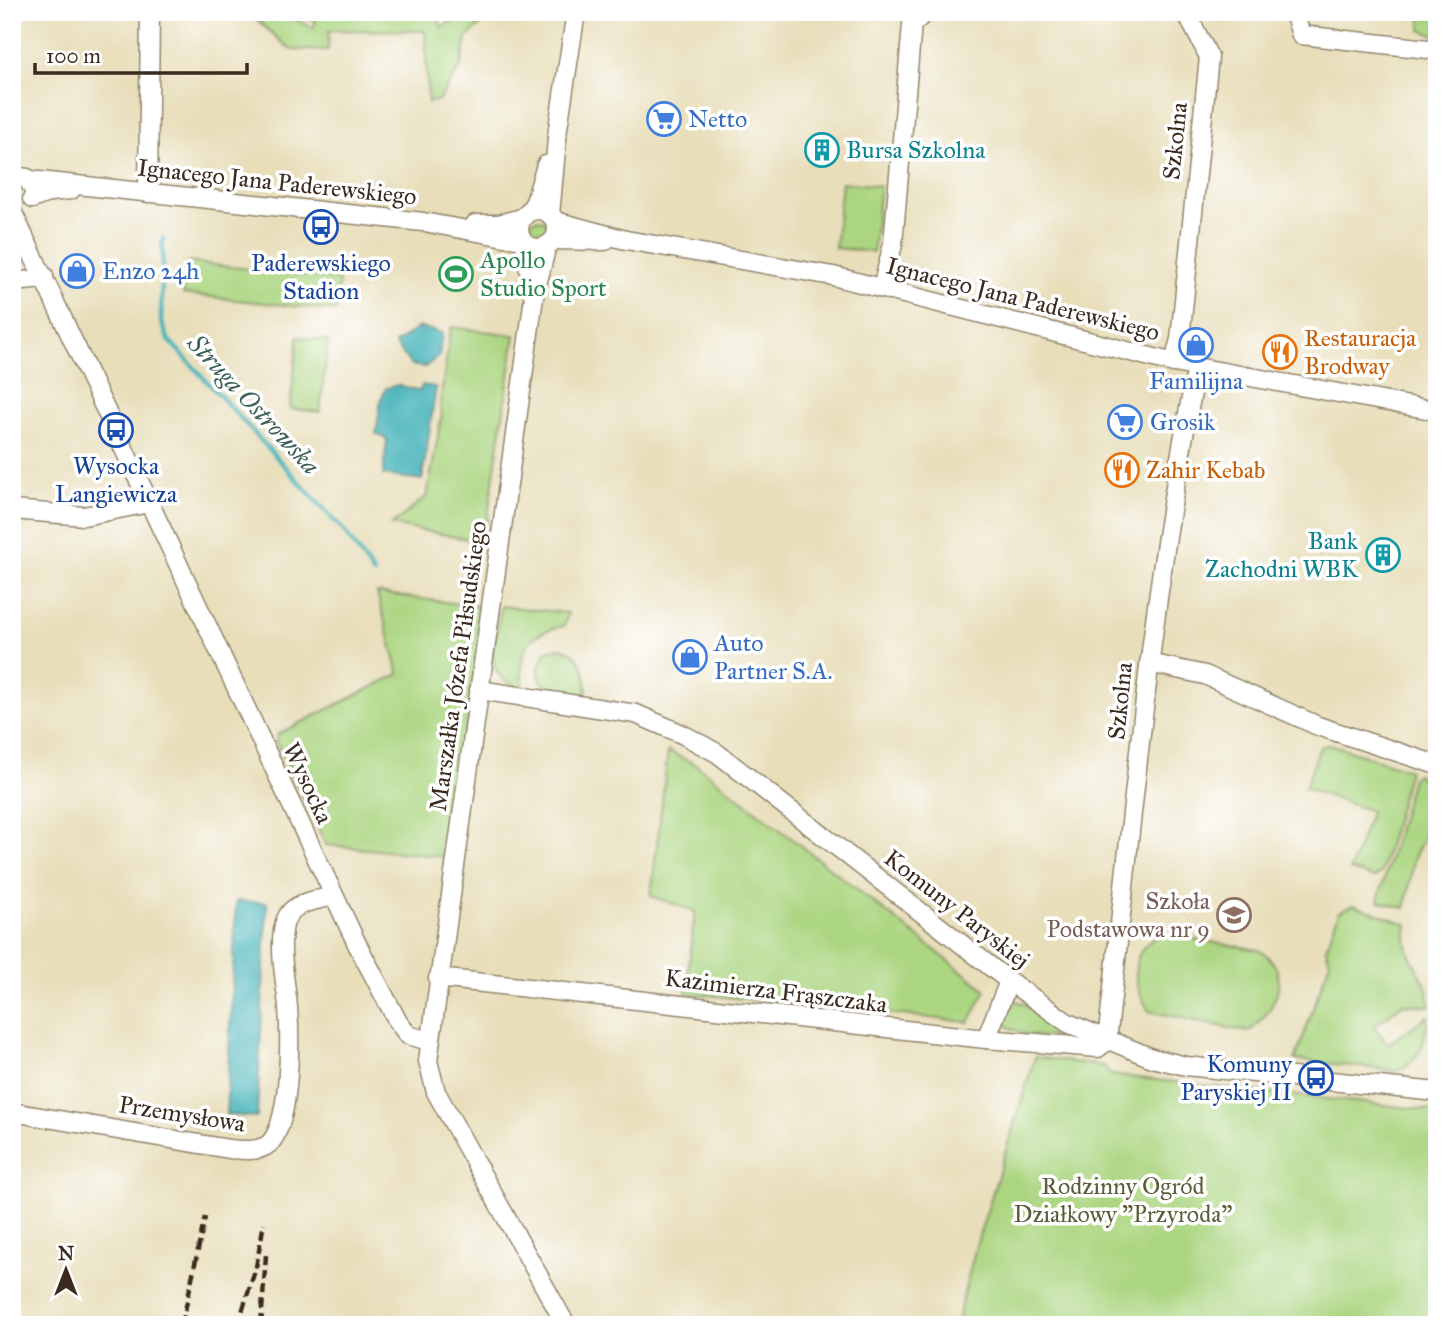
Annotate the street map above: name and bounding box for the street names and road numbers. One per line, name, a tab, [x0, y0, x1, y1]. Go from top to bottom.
street label: Szkolna	[1156, 100, 1194, 181]
street label: Ignacego Jana Paderewskiego	[136, 152, 418, 212]
street label: Ignacego Jana Paderewskiego	[883, 251, 1163, 347]
street label: Marszałka Józefa Piłsudskiego	[423, 519, 493, 813]
street label: Szkolna	[1101, 660, 1139, 741]
street label: Wysocka	[276, 738, 340, 829]
street label: Komuny Paryskiej	[878, 843, 1036, 975]
street label: Kazimierza Frąszczaka	[663, 962, 890, 1020]
street label: Przemysłowa	[117, 1089, 248, 1139]

